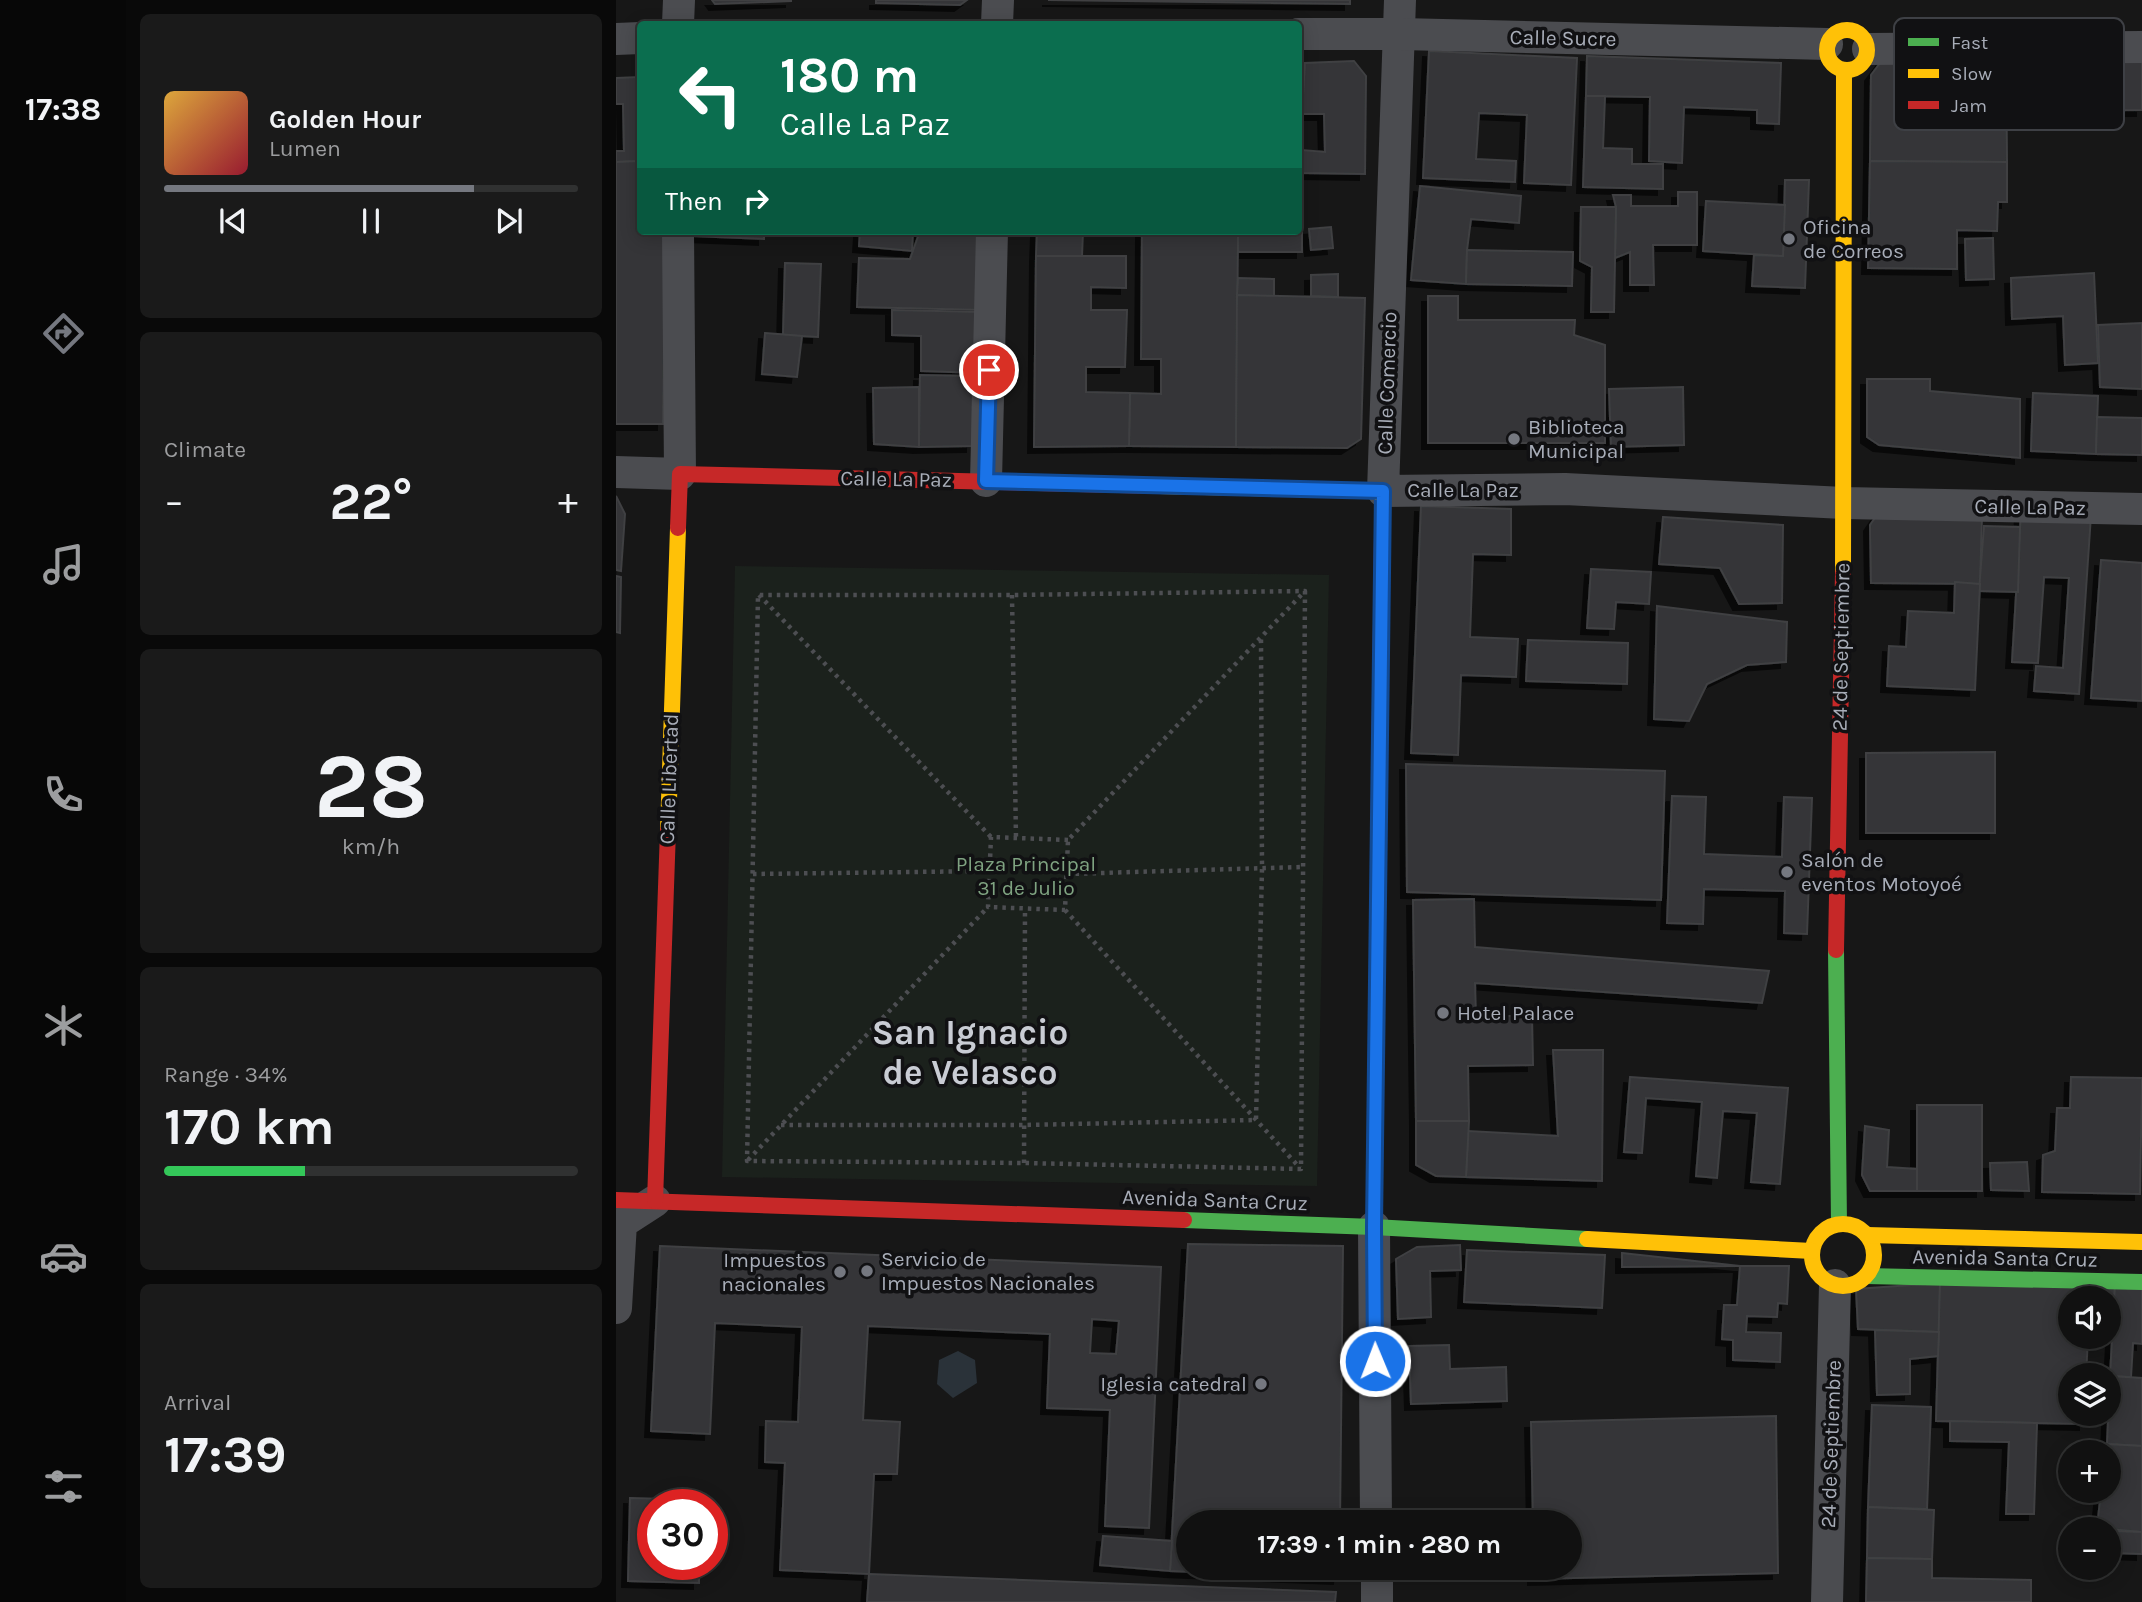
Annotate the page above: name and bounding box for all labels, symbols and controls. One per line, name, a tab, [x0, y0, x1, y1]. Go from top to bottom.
legend	[1894, 18, 2124, 130]
street label: Calle Sucre	[1510, 25, 1616, 51]
text: Fast	[1951, 32, 1988, 54]
text: 180 m	[780, 47, 919, 104]
icon: left	[665, 49, 756, 140]
text: Slow	[1951, 63, 1992, 85]
text: 17:38	[25, 91, 101, 128]
text: Jam	[1951, 95, 1987, 117]
text: Golden Hour	[269, 104, 421, 135]
text: Calle La Paz	[780, 106, 950, 143]
text: Lumen	[269, 135, 341, 162]
icon: right	[737, 182, 775, 220]
text: Then	[665, 186, 723, 217]
icon: previous	[214, 202, 252, 240]
icon: pause	[352, 202, 390, 240]
icon: next	[490, 202, 528, 240]
place label: Oficina de Correos	[1803, 215, 1904, 263]
marker: Oficina de Correos	[1781, 231, 1797, 247]
icon: directions	[39, 309, 88, 358]
street label: Calle Comercio	[1373, 311, 1401, 455]
pin	[959, 340, 1019, 400]
icon: arrive	[970, 351, 1008, 389]
place label: Biblioteca Municipal	[1528, 415, 1624, 463]
marker: Biblioteca Municipal	[1506, 431, 1522, 447]
text: Climate	[164, 436, 246, 463]
street label: Calle La Paz	[840, 466, 952, 492]
text: 22°	[329, 471, 413, 532]
street label: Calle La Paz	[1407, 478, 1519, 502]
text: −	[164, 479, 184, 524]
text: +	[558, 479, 578, 524]
street label: Calle La Paz	[1974, 494, 2086, 520]
icon: music	[39, 540, 88, 589]
street label: 24 de Septiembre	[1828, 563, 1854, 731]
street label: Calle Libertad	[655, 713, 683, 845]
text: 28	[314, 734, 428, 840]
icon: phone	[39, 770, 88, 819]
text: km/h	[342, 833, 400, 860]
place label: Salón de eventos Motoyoé	[1801, 848, 1962, 896]
park label: Plaza Principal 31 de Julio	[956, 852, 1096, 900]
marker: Salón de eventos Motoyoé	[1779, 864, 1795, 880]
icon: climate	[39, 1001, 88, 1050]
place label: Hotel Palace	[1457, 1001, 1574, 1025]
marker: Hotel Palace	[1435, 1005, 1451, 1021]
district label: San Ignacio de Velasco	[872, 1012, 1068, 1093]
text: Range · 34%	[164, 1061, 288, 1088]
text: 170 km	[164, 1096, 335, 1157]
street label: Avenida Santa Cruz	[1122, 1185, 1308, 1215]
icon: car	[39, 1232, 88, 1281]
street label: Avenida Santa Cruz	[1912, 1244, 2098, 1272]
place label: Servicio de Impuestos Nacionales	[881, 1247, 1095, 1295]
place label: Impuestos nacionales	[721, 1248, 826, 1296]
marker: Servicio de Impuestos Nacionales	[859, 1263, 875, 1279]
marker: Impuestos nacionales	[832, 1264, 848, 1280]
map controls	[2058, 1286, 2121, 1580]
button: sound	[2058, 1286, 2121, 1349]
position arrow	[1338, 1324, 1412, 1398]
street label: 24 de Septiembre	[1816, 1359, 1846, 1529]
button: layers	[2058, 1363, 2121, 1426]
place label: Iglesia catedral	[1100, 1372, 1247, 1396]
marker: Iglesia catedral	[1253, 1376, 1269, 1392]
text: Arrival	[164, 1389, 231, 1416]
text: 17:39	[164, 1424, 287, 1485]
button: +	[2058, 1440, 2121, 1503]
icon: filters	[39, 1462, 88, 1511]
speed limit sign: 30	[637, 1489, 728, 1580]
button: −	[2058, 1517, 2121, 1580]
text: 17:39 · 1 min · 280 m	[1257, 1529, 1501, 1560]

